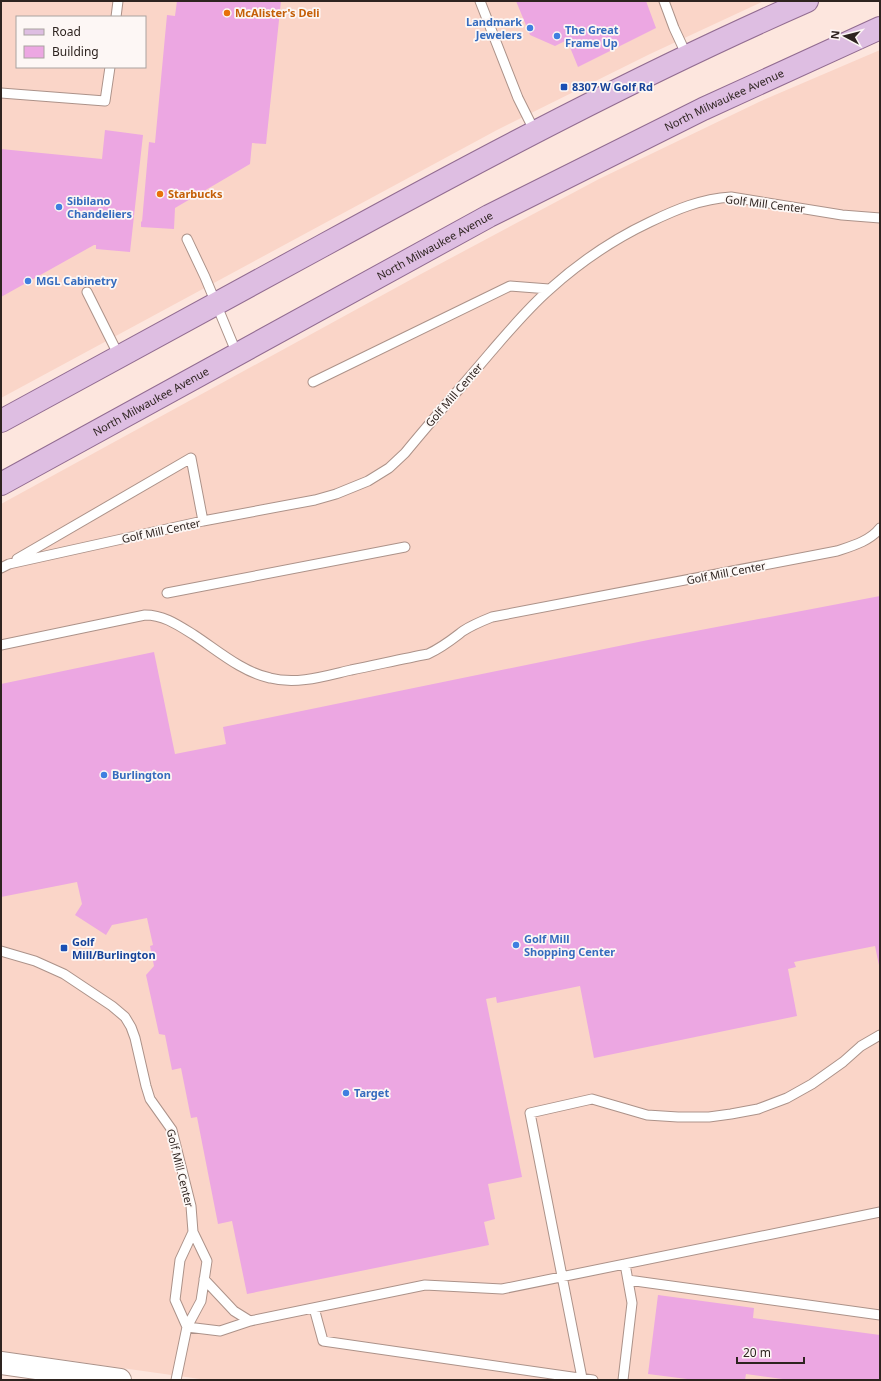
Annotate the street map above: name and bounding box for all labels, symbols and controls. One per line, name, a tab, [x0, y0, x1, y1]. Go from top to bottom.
place label: McAlister's Deli	[235, 5, 320, 20]
marker: McAlister's Deli	[222, 8, 232, 18]
place label: Landmark Jewelers	[466, 14, 522, 42]
legend	[16, 16, 146, 68]
north arrow	[825, 16, 865, 56]
place label: The Great Frame Up	[565, 22, 619, 50]
text: Road	[52, 23, 81, 40]
marker: Landmark Jewelers	[525, 23, 535, 33]
text: N	[827, 29, 843, 40]
marker: The Great Frame Up	[552, 31, 562, 41]
text: Building	[52, 43, 99, 60]
street label: North Milwaukee Avenue	[662, 65, 786, 134]
place label: 8307 W Golf Rd	[572, 79, 653, 94]
marker: 8307 W Golf Rd	[559, 82, 569, 92]
place label: Starbucks	[168, 186, 223, 201]
marker: Starbucks	[155, 189, 165, 199]
street label: Golf Mill Center	[724, 191, 806, 216]
place label: Sibilano Chandeliers	[67, 193, 133, 221]
marker: Sibilano Chandeliers	[54, 202, 64, 212]
street label: North Milwaukee Avenue	[374, 207, 495, 283]
place label: MGL Cabinetry	[36, 273, 118, 288]
marker: MGL Cabinetry	[23, 276, 33, 286]
street label: Golf Mill Center	[422, 359, 486, 430]
street label: North Milwaukee Avenue	[90, 363, 211, 439]
street label: Golf Mill Center	[120, 515, 202, 546]
street label: Golf Mill Center	[685, 557, 767, 588]
place label: Burlington	[112, 767, 171, 782]
marker: Burlington	[99, 770, 109, 780]
place label: Golf Mill Shopping Center	[524, 931, 615, 959]
place label: Golf Mill/Burlington	[72, 934, 156, 962]
marker: Golf Mill Shopping Center	[511, 940, 521, 950]
marker: Golf Mill/Burlington	[59, 943, 69, 953]
place label: Target	[354, 1085, 389, 1100]
marker: Target	[341, 1088, 351, 1098]
street label: Golf Mill Center	[164, 1127, 198, 1209]
scale bar	[737, 1339, 804, 1365]
text: 20 m	[743, 1344, 771, 1361]

